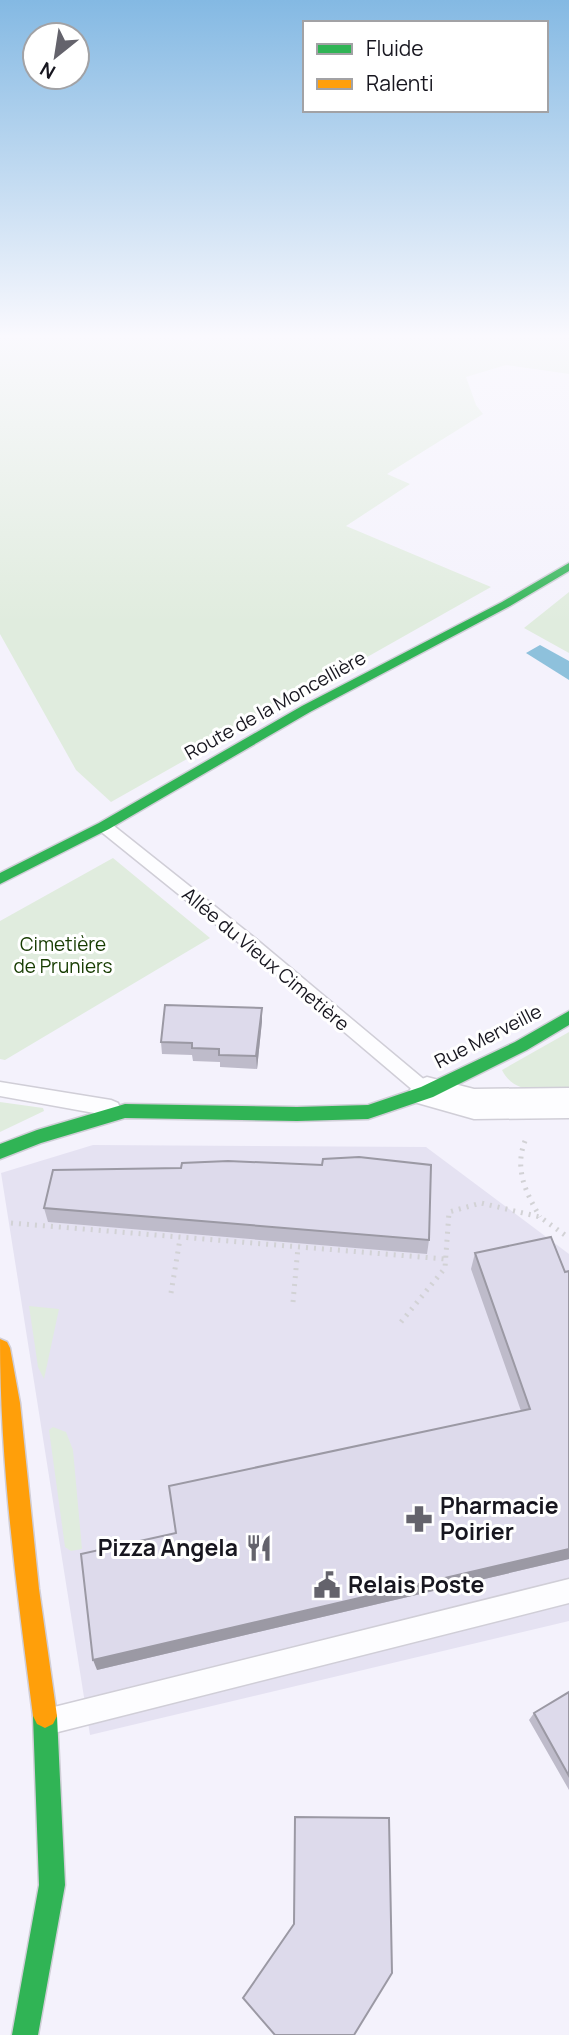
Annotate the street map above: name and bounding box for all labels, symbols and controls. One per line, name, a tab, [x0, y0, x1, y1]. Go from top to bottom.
north arrow	[21, 21, 91, 91]
legend	[303, 21, 548, 112]
text: Fluide	[366, 34, 424, 62]
text: N	[35, 56, 60, 85]
text: Ralenti	[366, 69, 434, 97]
street label: Route de la Moncellière	[180, 644, 370, 766]
street label: Allée du Vieux Cimetière	[177, 881, 355, 1037]
park label: Cimetière de Pruniers	[13, 931, 113, 979]
street label: Rue Merveille	[430, 998, 546, 1074]
place label: Pharmacie Poirier	[440, 1489, 559, 1547]
pharmacy icon: Pharmacie Poirier	[404, 1504, 434, 1534]
place label: Pizza Angela	[98, 1531, 238, 1563]
restaurant icon: Pizza Angela	[244, 1533, 274, 1563]
place label: Relais Poste	[348, 1568, 484, 1600]
public building icon: Relais Poste	[312, 1570, 342, 1600]

